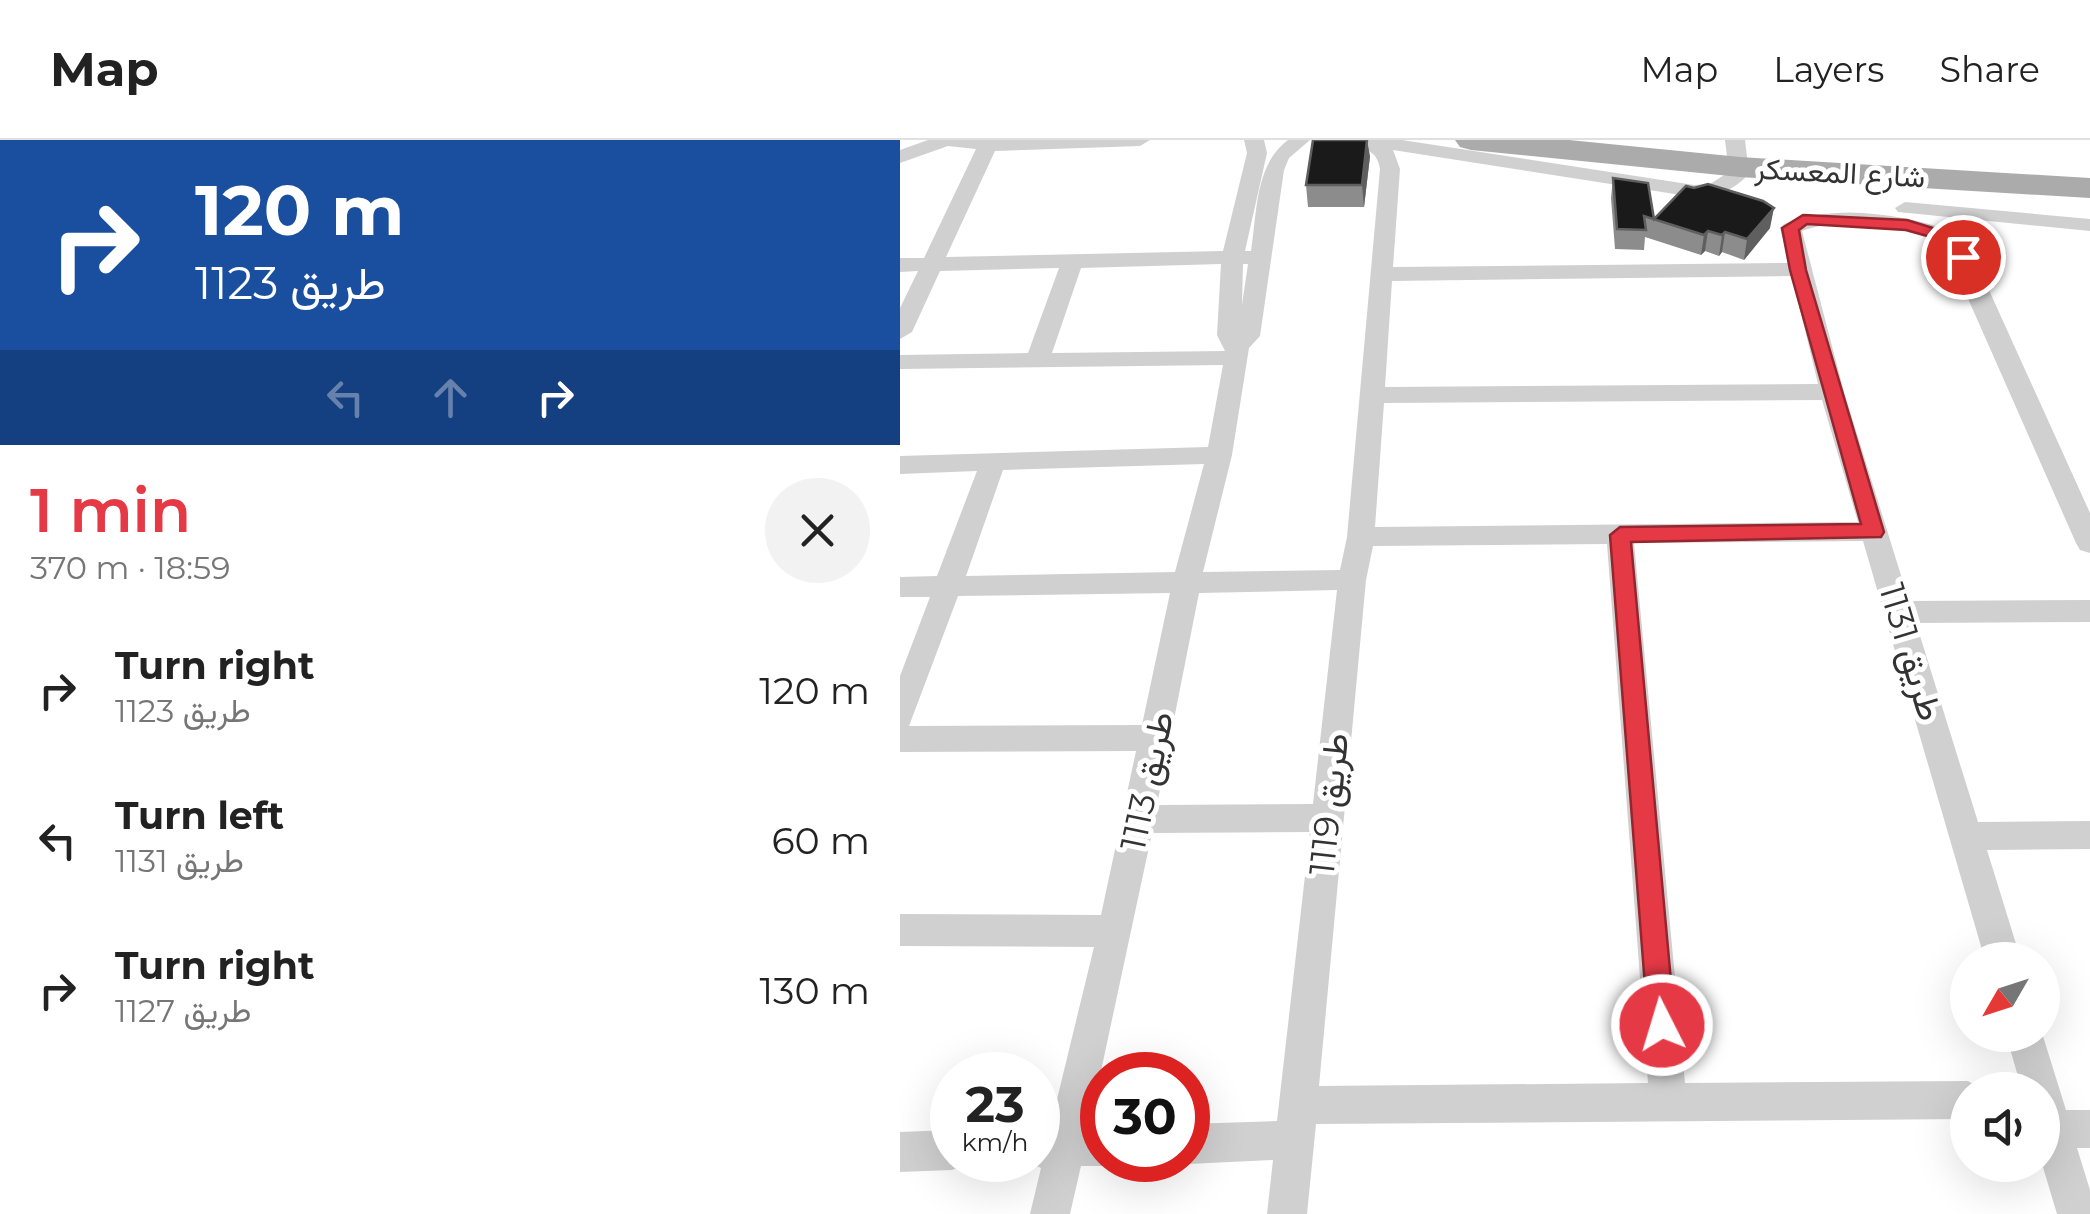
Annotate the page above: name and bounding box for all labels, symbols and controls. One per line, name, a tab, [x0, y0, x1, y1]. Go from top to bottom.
text: Map	[50, 40, 159, 98]
text: Map	[1640, 48, 1718, 91]
text: Layers	[1773, 48, 1884, 91]
text: Share	[1939, 48, 2040, 91]
street label: شارع المعسكر	[1753, 150, 1926, 197]
text: 120 m	[195, 167, 405, 253]
icon: right	[30, 180, 160, 310]
pin	[1921, 215, 2006, 300]
icon: arrive	[1936, 230, 1991, 285]
text: طريق 1123	[195, 255, 386, 310]
icon: left	[318, 370, 373, 425]
icon: ahead	[423, 370, 478, 425]
icon: right	[528, 370, 583, 425]
text: 1 min	[30, 474, 191, 547]
button: close	[765, 478, 870, 583]
text: 370 m · 18:59	[30, 548, 231, 587]
street label: طريق 1131	[1869, 578, 1953, 726]
text: Turn right	[115, 642, 314, 689]
icon: right	[30, 663, 85, 718]
text: 120 m	[759, 667, 870, 714]
text: طريق 1123	[115, 691, 251, 730]
street label: طريق 1113	[1111, 707, 1183, 855]
street label: طريق 1119	[1300, 731, 1358, 877]
text: Turn left	[115, 792, 284, 839]
icon: left	[30, 813, 85, 868]
text: 60 m	[771, 817, 870, 864]
text: طريق 1131	[115, 841, 244, 880]
text: Turn right	[115, 942, 314, 989]
north arrow	[1950, 942, 2060, 1052]
map controls	[1950, 942, 2060, 1182]
icon: right	[30, 963, 85, 1018]
text: 130 m	[759, 967, 870, 1014]
position arrow	[1610, 973, 1714, 1077]
text: طريق 1127	[115, 991, 251, 1030]
speed limit sign: 30	[1080, 1052, 1210, 1182]
button: sound	[1950, 1072, 2060, 1182]
text: 23	[965, 1074, 1025, 1135]
text: km/h	[962, 1127, 1028, 1157]

